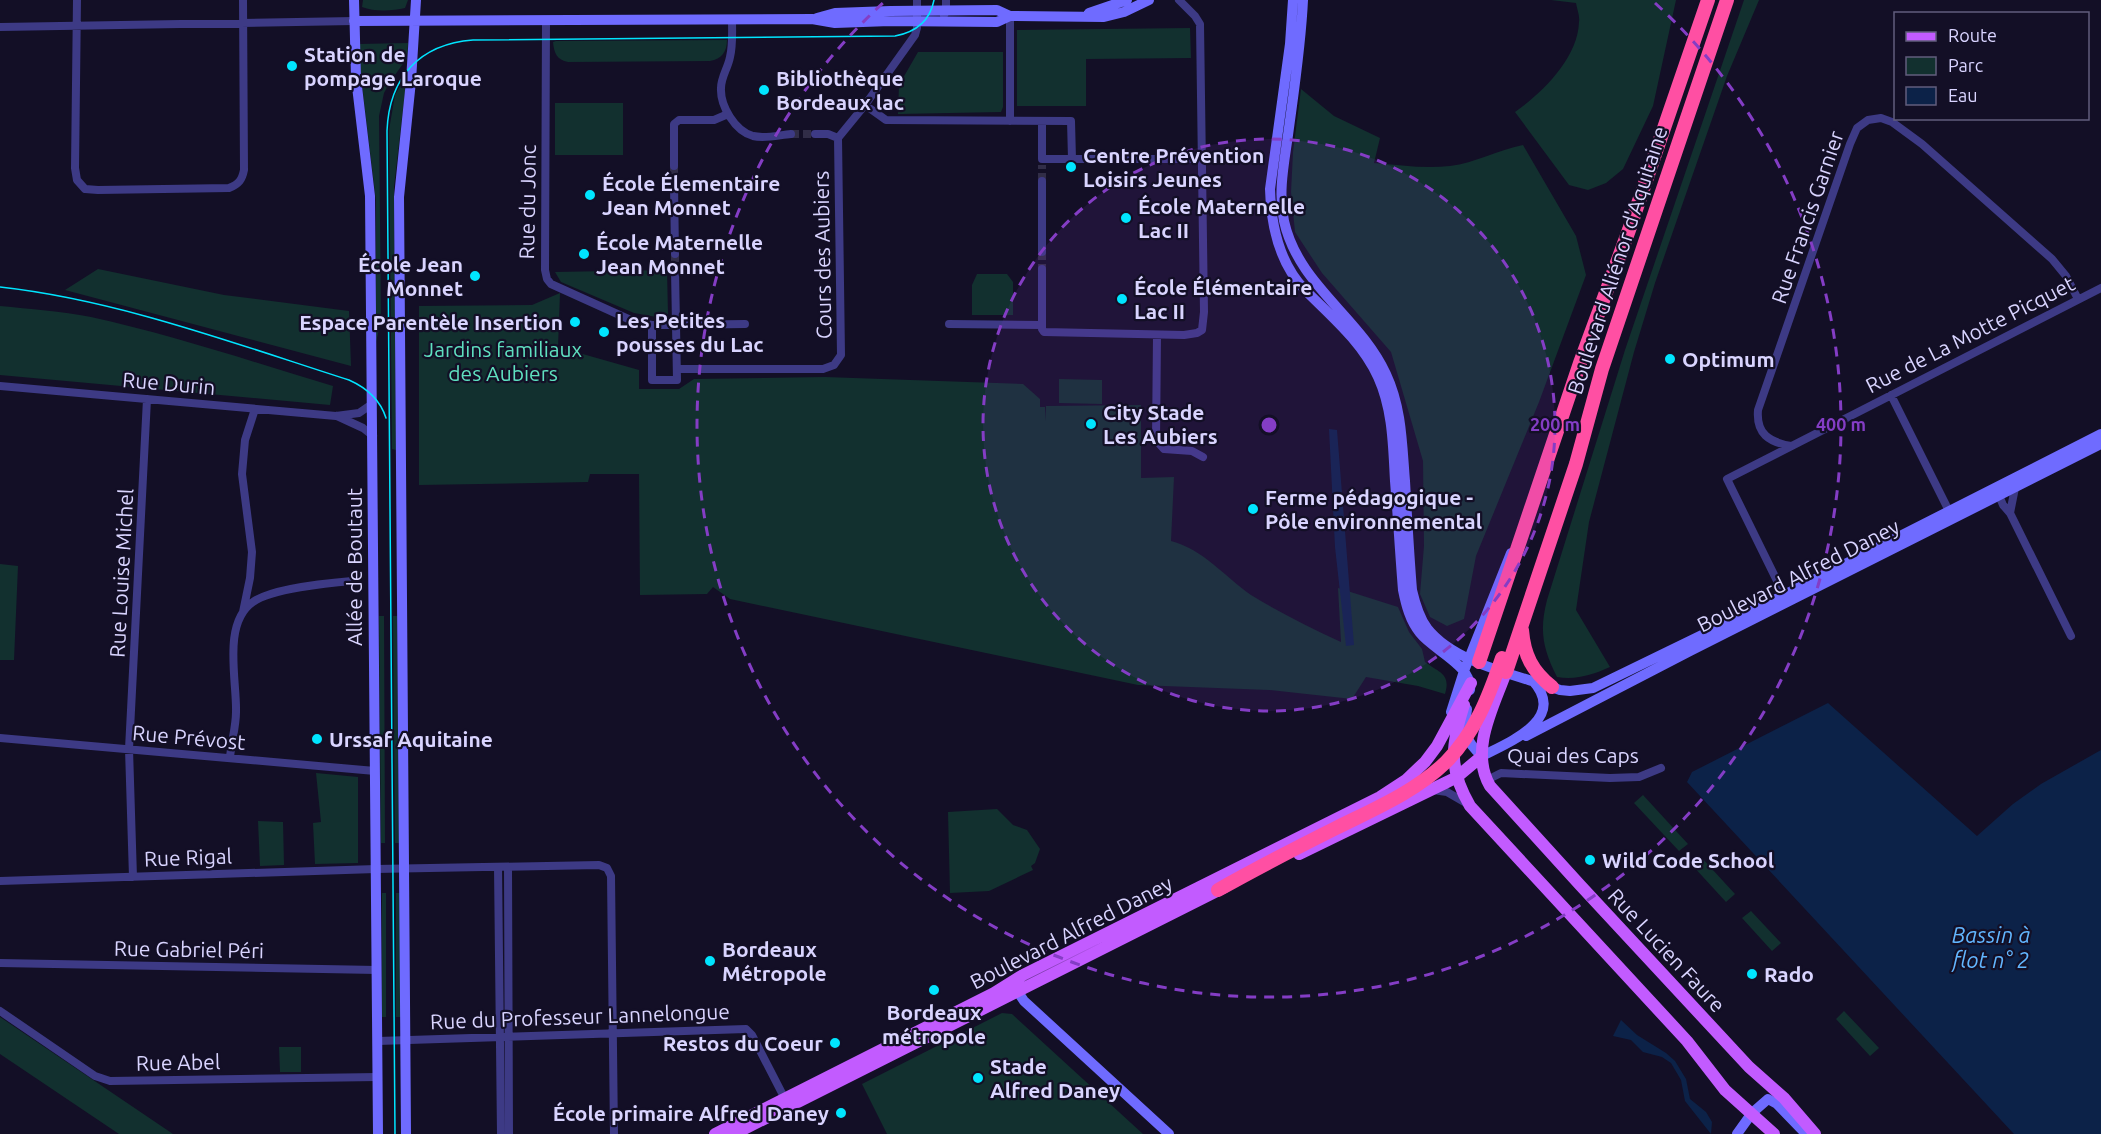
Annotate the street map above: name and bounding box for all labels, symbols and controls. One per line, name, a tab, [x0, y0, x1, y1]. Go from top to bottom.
legend	[1894, 12, 2089, 120]
text: Route	[1948, 25, 1997, 45]
place label: Station de pompage Laroque	[304, 42, 482, 90]
text: Parc	[1948, 55, 1983, 75]
marker: Station de pompage Laroque	[285, 59, 299, 73]
place label: Bibliothèque Bordeaux lac	[776, 66, 904, 114]
marker: Bibliothèque Bordeaux lac	[757, 83, 771, 97]
text: Eau	[1948, 85, 1978, 105]
street label: Boulevard Aliénor d'Aquitaine	[1562, 123, 1672, 397]
street label: Rue Francis Garnier	[1766, 127, 1848, 306]
place label: Centre Prévention Loisirs Jeunes	[1083, 143, 1264, 191]
street label: Rue du Jonc	[514, 144, 540, 260]
marker: Centre Prévention Loisirs Jeunes	[1064, 160, 1078, 174]
place label: École Élementaire Jean Monnet	[602, 171, 780, 219]
street label: Cours des Aubiers	[809, 171, 835, 339]
marker: École Élementaire Jean Monnet	[583, 188, 597, 202]
place label: École Maternelle Lac II	[1138, 194, 1305, 242]
marker: École Maternelle Lac II	[1119, 211, 1133, 225]
place label: École Maternelle Jean Monnet	[596, 230, 763, 278]
marker: École Maternelle Jean Monnet	[577, 247, 591, 261]
place label: École Jean Monnet	[358, 252, 463, 300]
marker: École Jean Monnet	[468, 269, 482, 283]
street label: Rue de La Motte Picquet	[1861, 271, 2079, 397]
place label: École Élémentaire Lac II	[1134, 275, 1312, 323]
marker: École Élémentaire Lac II	[1115, 292, 1129, 306]
place label: Les Petites pousses du Lac	[616, 308, 764, 356]
place label: Espace Parentèle Insertion	[299, 310, 563, 334]
marker: Espace Parentèle Insertion	[568, 315, 582, 329]
marker: Les Petites pousses du Lac	[597, 325, 611, 339]
park label: Jardins familiaux des Aubiers	[424, 337, 583, 385]
place label: Optimum	[1682, 347, 1774, 371]
marker: Optimum	[1663, 352, 1677, 366]
street label: Rue Durin	[121, 367, 217, 399]
place label: City Stade Les Aubiers	[1103, 400, 1218, 448]
text: 200 m	[1530, 414, 1580, 434]
text: 400 m	[1816, 414, 1866, 434]
centre of rings	[1259, 415, 1279, 435]
marker: City Stade Les Aubiers	[1084, 417, 1098, 431]
place label: Ferme pédagogique - Pôle environnemental	[1265, 485, 1482, 533]
street label: Rue Louise Michel	[105, 488, 137, 658]
street label: Allée de Boutaut	[342, 488, 366, 646]
marker: Ferme pédagogique - Pôle environnemental	[1246, 502, 1260, 516]
street label: Boulevard Alfred Daney	[1693, 513, 1903, 637]
street label: Rue Prévost	[131, 720, 247, 754]
place label: Urssaf Aquitaine	[329, 727, 493, 751]
marker: Urssaf Aquitaine	[310, 732, 324, 746]
street label: Quai des Caps	[1507, 743, 1639, 767]
street label: Rue Rigal	[144, 843, 232, 871]
place label: Wild Code School	[1602, 848, 1774, 872]
marker: Wild Code School	[1583, 853, 1597, 867]
street label: Boulevard Alfred Daney	[966, 870, 1176, 994]
street label: Rue Lucien Faure	[1604, 883, 1730, 1017]
water label: Bassin à flot n° 2	[1951, 922, 2030, 973]
street label: Rue Gabriel Péri	[114, 936, 264, 962]
place label: Bordeaux Métropole	[722, 937, 827, 985]
marker: Bordeaux Métropole	[703, 954, 717, 968]
place label: Rado	[1764, 962, 1814, 986]
marker: Rado	[1745, 967, 1759, 981]
marker: Bordeaux métropole	[927, 983, 941, 997]
street label: Rue du Professeur Lannelongue	[430, 999, 730, 1033]
place label: Bordeaux métropole	[882, 1000, 986, 1048]
place label: Restos du Coeur	[663, 1031, 823, 1055]
marker: Restos du Coeur	[828, 1036, 842, 1050]
street label: Rue Abel	[136, 1049, 220, 1075]
place label: Stade Alfred Daney	[990, 1054, 1120, 1102]
marker: Stade Alfred Daney	[971, 1071, 985, 1085]
place label: École primaire Alfred Daney	[553, 1101, 829, 1125]
marker: École primaire Alfred Daney	[834, 1106, 848, 1120]

